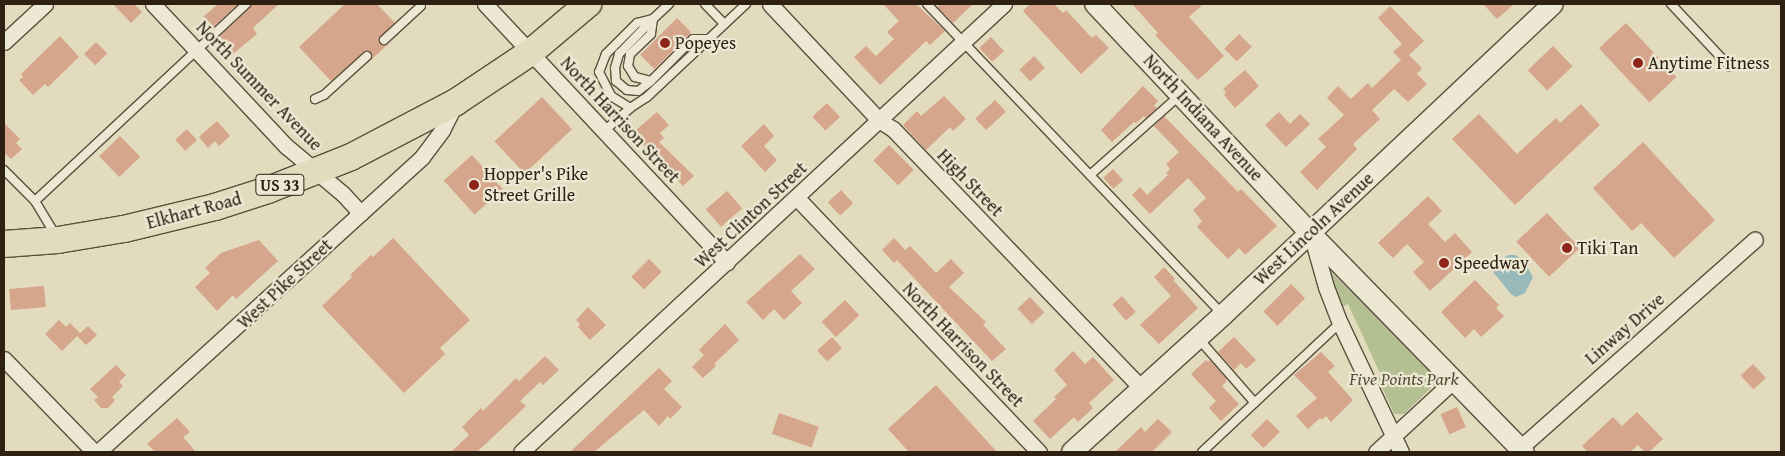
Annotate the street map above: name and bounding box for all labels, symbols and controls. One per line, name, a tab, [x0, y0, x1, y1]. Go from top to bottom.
street label: North Summer Avenue	[192, 17, 326, 155]
place label: Popeyes	[675, 32, 736, 54]
marker: Popeyes	[659, 37, 671, 49]
street label: North Indiana Avenue	[1139, 50, 1267, 186]
street label: North Harrison Street	[556, 52, 684, 188]
place label: Anytime Fitness	[1648, 52, 1770, 74]
marker: Anytime Fitness	[1632, 57, 1644, 69]
street label: High Street	[933, 145, 1007, 221]
street label: West Clinton Street	[690, 157, 812, 273]
place label: Hopper's Pike Street Grille	[484, 164, 588, 206]
street label: West Lincoln Avenue	[1250, 168, 1378, 290]
road number: US 33	[255, 172, 305, 198]
marker: Hopper's Pike Street Grille	[468, 179, 480, 191]
street label: Elkhart Road	[144, 188, 244, 234]
street label: West Pike Street	[233, 235, 337, 333]
place label: Tiki Tan	[1577, 237, 1638, 259]
marker: Tiki Tan	[1561, 242, 1573, 254]
place label: Speedway	[1454, 252, 1529, 274]
marker: Speedway	[1438, 257, 1450, 269]
street label: North Harrison Street	[898, 278, 1028, 412]
street label: Linway Drive	[1581, 289, 1669, 369]
park label: Five Points Park	[1349, 368, 1459, 390]

